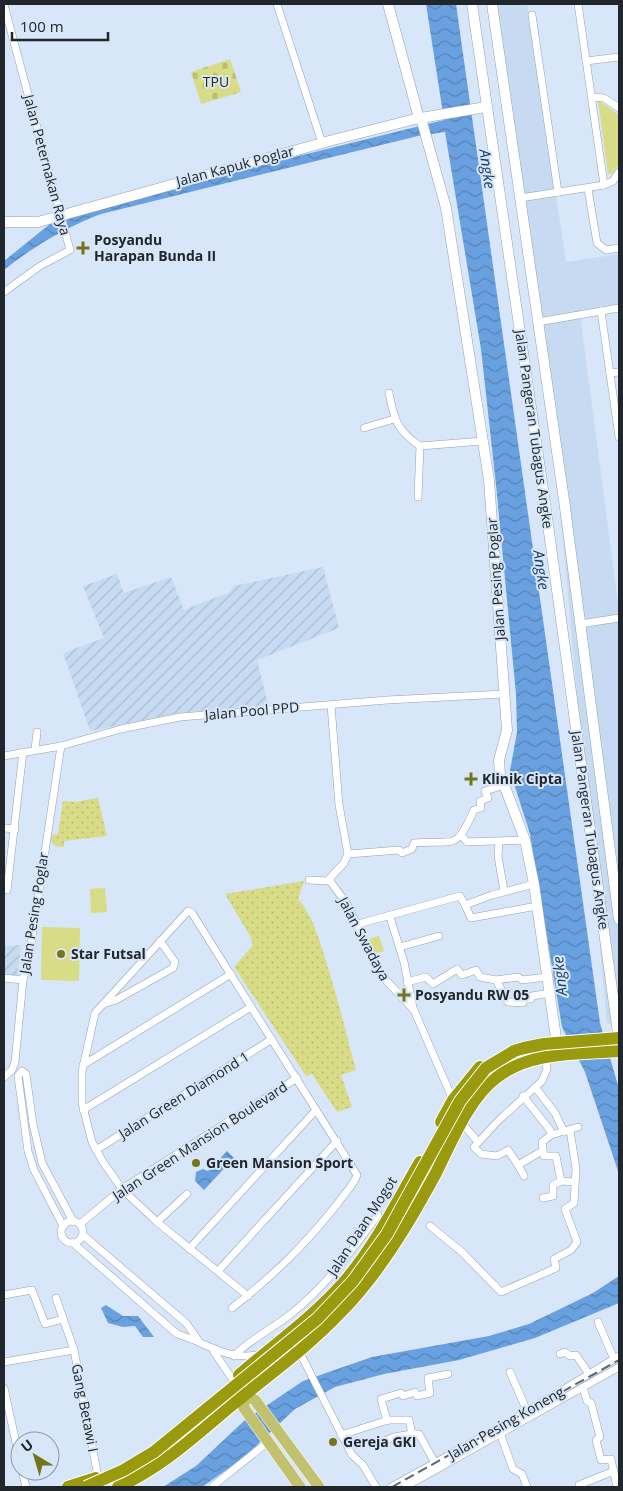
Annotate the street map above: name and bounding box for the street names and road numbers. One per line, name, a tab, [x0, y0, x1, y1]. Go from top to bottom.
street label: Jalan Peternakan Raya	[19, 91, 75, 237]
street label: Jalan Kapuk Poglar	[172, 141, 296, 191]
street label: Jalan Pangeran Tubagus Angke	[511, 326, 558, 530]
street label: Jalan Pesing Poglar	[482, 517, 509, 643]
street label: Jalan Pool PPD	[202, 697, 300, 724]
street label: Jalan Pangeran Tubagus Angke	[567, 727, 614, 931]
street label: Jalan Pesing Poglar	[14, 850, 53, 977]
street label: Jalan Swadaya	[333, 892, 395, 984]
street label: Jalan Green Diamond 1	[113, 1047, 253, 1144]
street label: Jalan Green Mansion Boulevard	[107, 1077, 291, 1206]
street label: Jalan Daan Mogot	[321, 1172, 401, 1281]
street label: Gang Betawi I	[68, 1362, 103, 1454]
street label: Jalan Pesing Koneng	[443, 1381, 568, 1465]

